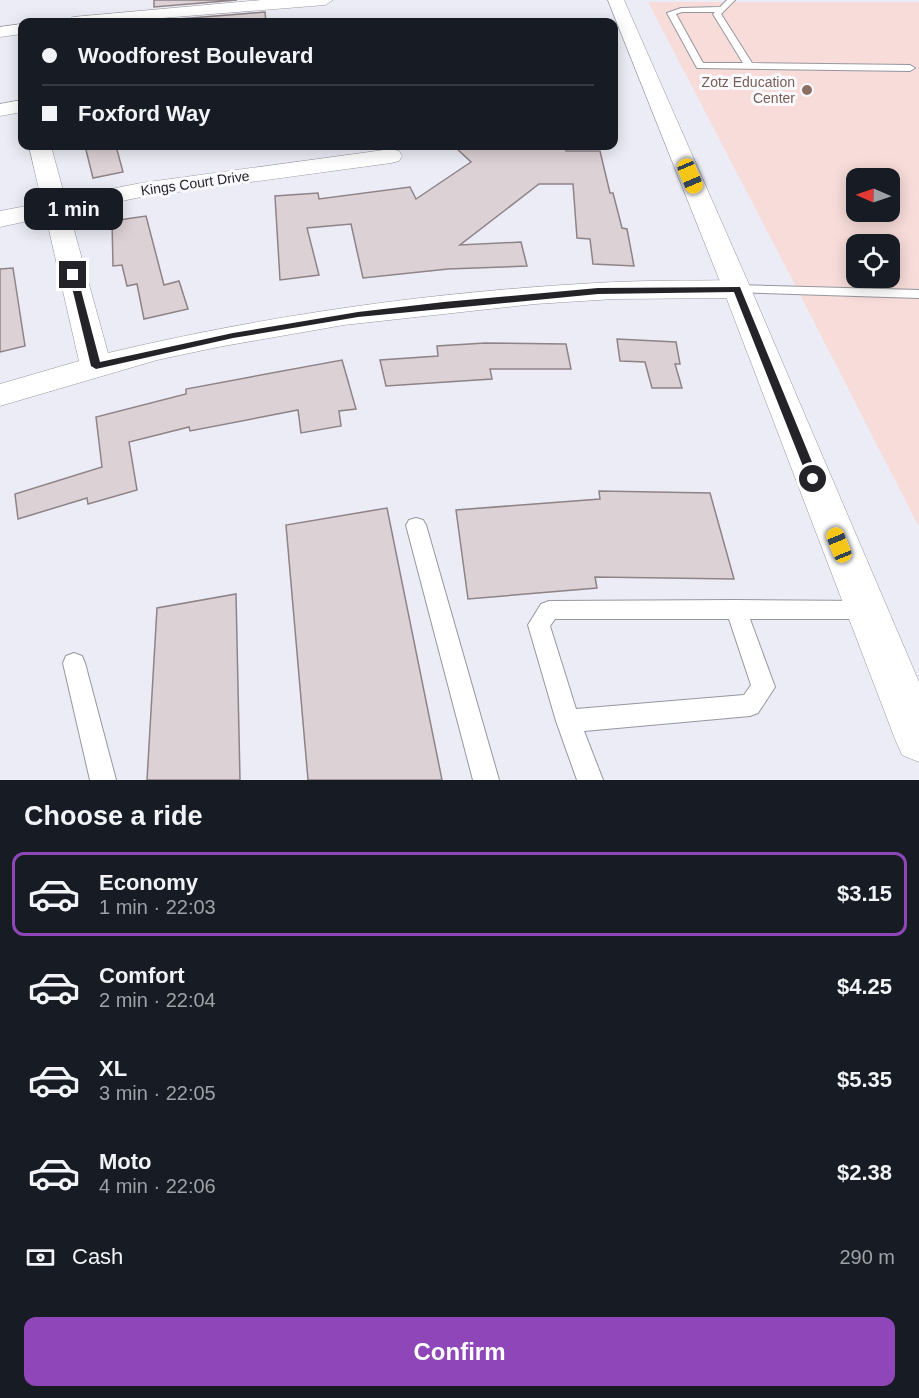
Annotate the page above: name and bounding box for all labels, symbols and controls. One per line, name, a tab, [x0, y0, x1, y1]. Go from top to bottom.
text: Woodforest Boulevard	[78, 43, 314, 68]
place label: Zotz Education Center	[702, 74, 795, 106]
marker: Zotz Education Center	[800, 83, 814, 97]
text: Foxford Way	[78, 101, 210, 126]
car	[675, 156, 705, 196]
street label: Kings Court Drive	[140, 167, 251, 199]
north arrow	[846, 168, 900, 222]
map controls	[846, 168, 900, 288]
callout: 1 min	[23, 188, 122, 230]
text: 1 min	[47, 198, 100, 220]
button: locate	[846, 234, 900, 288]
route end	[59, 261, 86, 288]
route start	[799, 465, 826, 492]
car	[824, 525, 854, 565]
text: Choose a ride	[24, 801, 203, 831]
icon: car	[27, 867, 81, 921]
text: Economy	[99, 870, 198, 895]
text: $3.15	[837, 881, 892, 906]
text: 1 min · 22:03	[99, 896, 216, 918]
icon: car	[27, 960, 81, 1014]
text: Comfort	[99, 963, 185, 988]
text: $4.25	[837, 974, 892, 999]
text: 2 min · 22:04	[99, 989, 216, 1011]
icon: car	[27, 1053, 81, 1107]
text: XL	[99, 1056, 127, 1081]
text: $5.35	[837, 1067, 892, 1092]
text: 3 min · 22:05	[99, 1082, 216, 1104]
icon: car	[27, 1146, 81, 1200]
text: Moto	[99, 1149, 152, 1174]
text: $2.38	[837, 1160, 892, 1185]
text: 4 min · 22:06	[99, 1175, 216, 1197]
icon: cash	[24, 1241, 57, 1274]
text: Cash	[72, 1244, 123, 1269]
text: 290 m	[839, 1246, 895, 1268]
button: Confirm	[24, 1317, 895, 1386]

